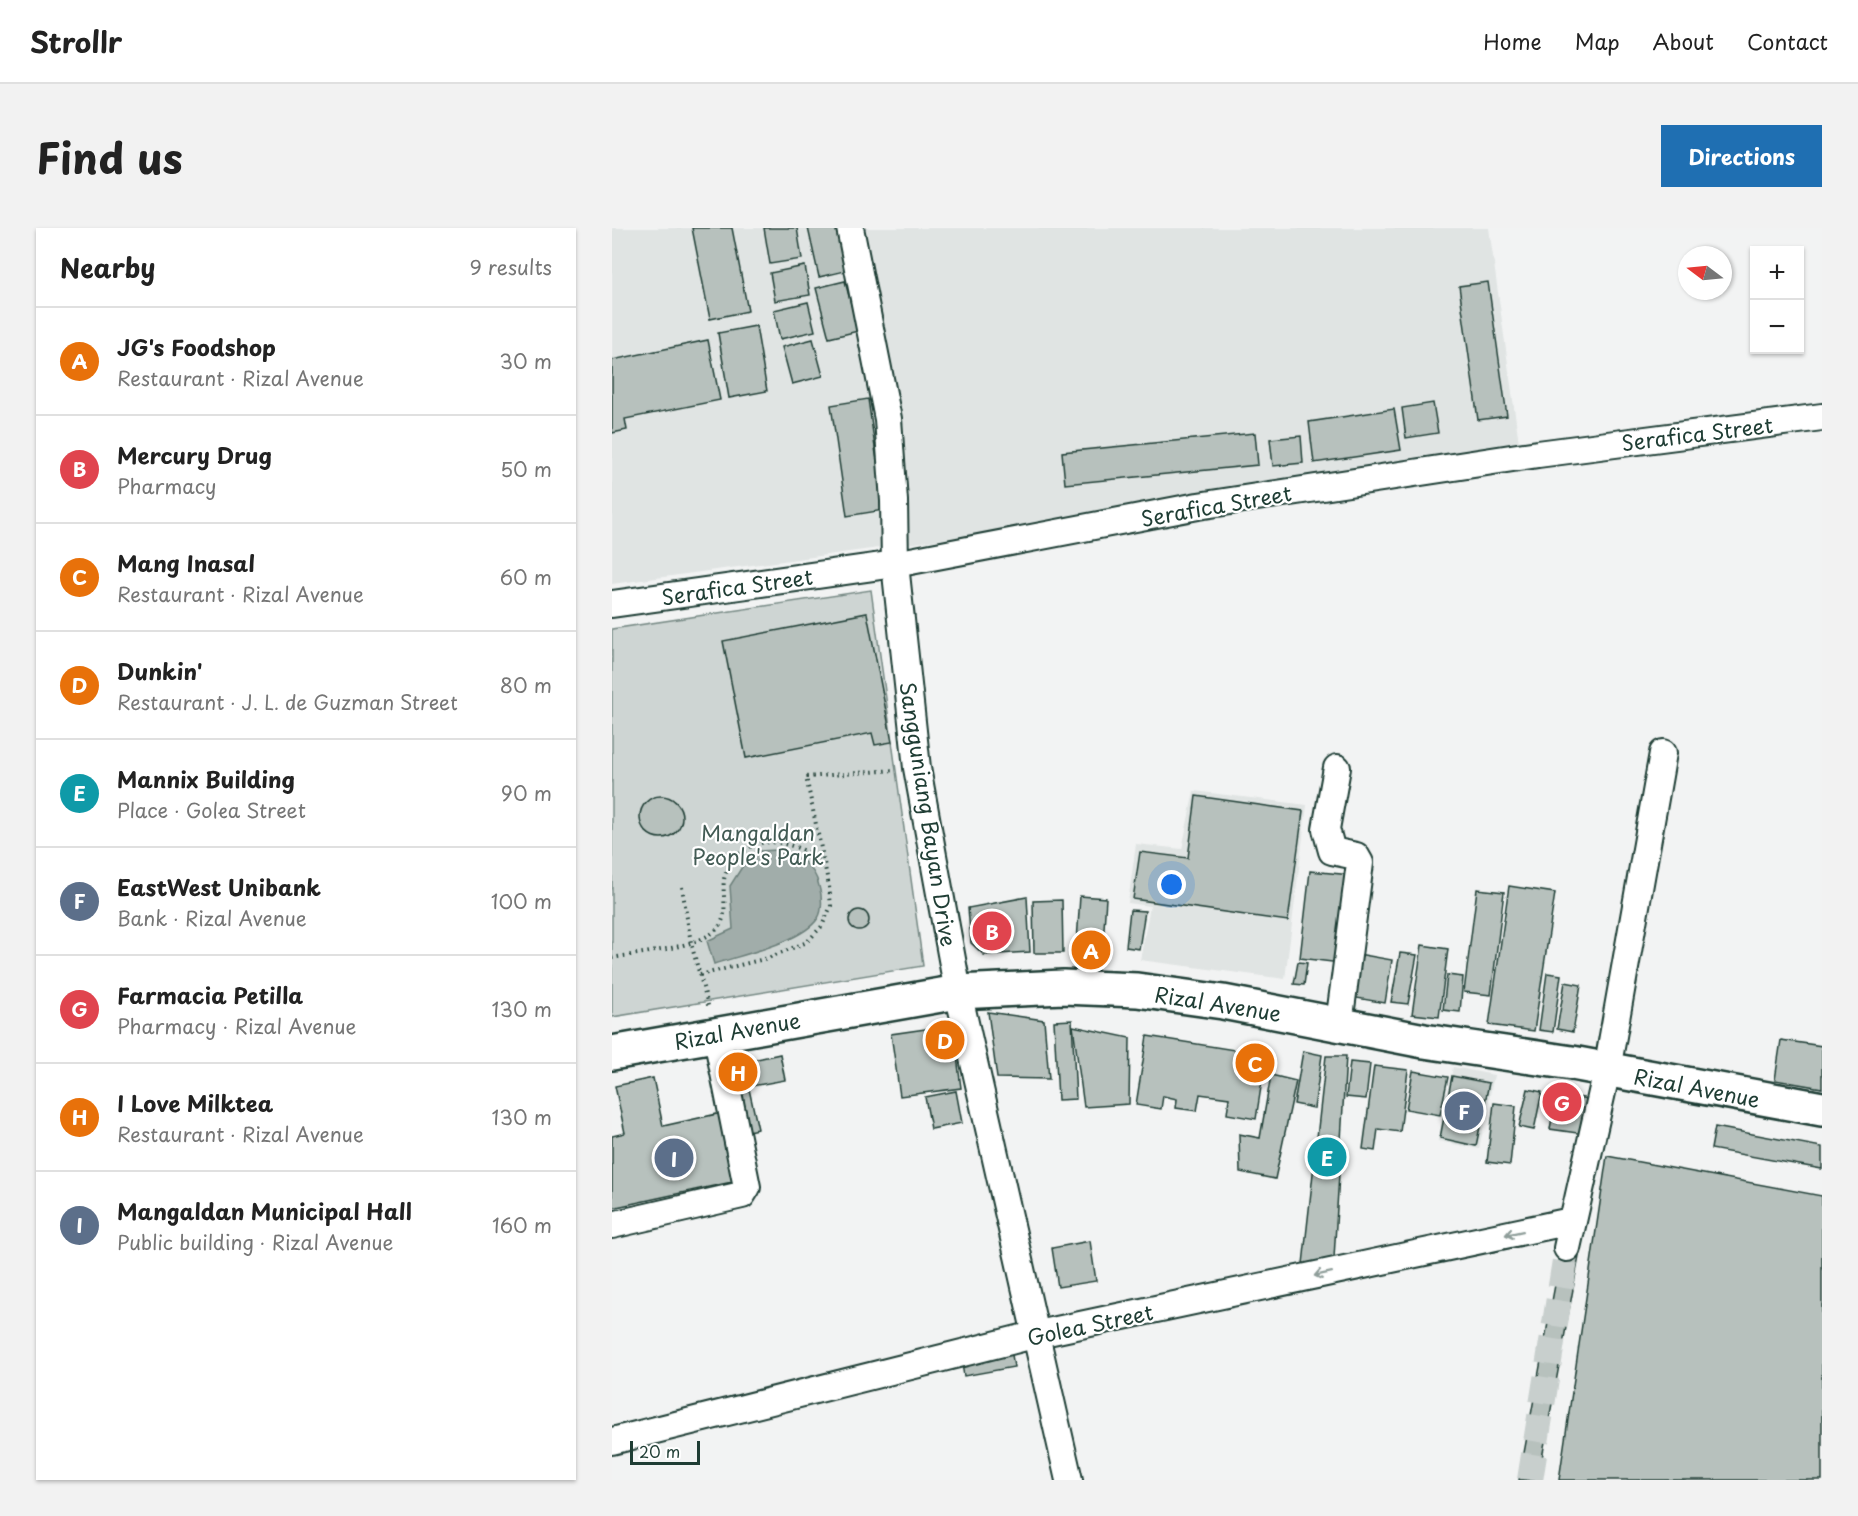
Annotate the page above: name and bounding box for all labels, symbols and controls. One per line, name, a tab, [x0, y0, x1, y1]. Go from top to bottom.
text: Strollr	[30, 20, 122, 63]
text: Home	[1483, 25, 1542, 57]
text: Map	[1575, 25, 1620, 57]
text: About	[1653, 25, 1714, 57]
text: Contact	[1747, 25, 1828, 57]
text: Find us	[36, 125, 183, 188]
button: Directions	[1661, 125, 1822, 187]
north arrow	[1678, 246, 1732, 300]
map controls	[1750, 246, 1804, 354]
button: +	[1750, 246, 1804, 300]
text: Nearby	[60, 248, 155, 287]
text: 9 results	[470, 252, 552, 282]
button: −	[1750, 300, 1804, 354]
text: JG's Foodshop	[117, 330, 276, 363]
text: A	[72, 346, 87, 376]
text: 30 m	[499, 346, 552, 376]
text: Restaurant · Rizal Avenue	[117, 363, 364, 393]
street label: Serafica Street	[1619, 408, 1775, 458]
text: Mercury Drug	[117, 438, 272, 471]
text: B	[73, 454, 86, 484]
text: 50 m	[500, 454, 552, 484]
text: Pharmacy	[117, 471, 217, 501]
street label: Serafica Street	[1138, 476, 1294, 534]
text: Mang Inasal	[117, 546, 255, 579]
street label: Serafica Street	[659, 560, 815, 612]
text: C	[72, 562, 87, 592]
text: 60 m	[500, 562, 552, 592]
text: Restaurant · Rizal Avenue	[117, 579, 364, 609]
text: Dunkin'	[117, 654, 202, 687]
text: D	[72, 670, 87, 700]
text: 80 m	[500, 670, 552, 700]
street label: Sangguniang Bayan Drive	[892, 679, 966, 949]
text: Restaurant · J. L. de Guzman Street	[117, 687, 458, 717]
text: Mannix Building	[117, 762, 295, 795]
text: E	[73, 778, 86, 808]
text: 90 m	[501, 778, 552, 808]
text: Place · Golea Street	[117, 795, 306, 825]
park label: Mangaldan People's Park	[692, 816, 824, 872]
text: EastWest Unibank	[117, 870, 321, 903]
your location	[1157, 870, 1186, 899]
text: F	[74, 886, 85, 916]
text: 100 m	[491, 886, 552, 916]
text: Bank · Rizal Avenue	[117, 903, 307, 933]
pin: B	[972, 908, 1012, 954]
pin: A	[1072, 928, 1110, 972]
street label: Rizal Avenue	[1152, 977, 1284, 1029]
text: Farmacia Petilla	[117, 978, 303, 1011]
text: G	[71, 994, 88, 1024]
text: 130 m	[492, 994, 552, 1024]
street label: Rizal Avenue	[671, 1003, 803, 1057]
text: Pharmacy · Rizal Avenue	[117, 1011, 356, 1041]
pin: D	[926, 1018, 964, 1062]
pin: C	[1236, 1040, 1274, 1086]
pin: H	[718, 1050, 758, 1094]
street label: Rizal Avenue	[1631, 1059, 1763, 1115]
pin: G	[1542, 1080, 1582, 1124]
text: I Love Milktea	[117, 1086, 273, 1119]
pin: F	[1444, 1088, 1484, 1134]
text: H	[72, 1102, 87, 1132]
text: 130 m	[492, 1102, 552, 1132]
text: Restaurant · Rizal Avenue	[117, 1119, 364, 1149]
pin: E	[1308, 1134, 1346, 1180]
pin: I	[654, 1136, 694, 1180]
text: Mangaldan Municipal Hall	[117, 1194, 412, 1227]
text: I	[76, 1210, 83, 1240]
text: 160 m	[492, 1210, 552, 1240]
text: Public building · Rizal Avenue	[117, 1227, 393, 1257]
one-way arrow	[1504, 1228, 1523, 1240]
one-way arrow	[1314, 1269, 1333, 1280]
street label: Golea Street	[1024, 1295, 1156, 1353]
scale bar	[630, 1438, 700, 1466]
text: 20 m	[639, 1439, 680, 1463]

